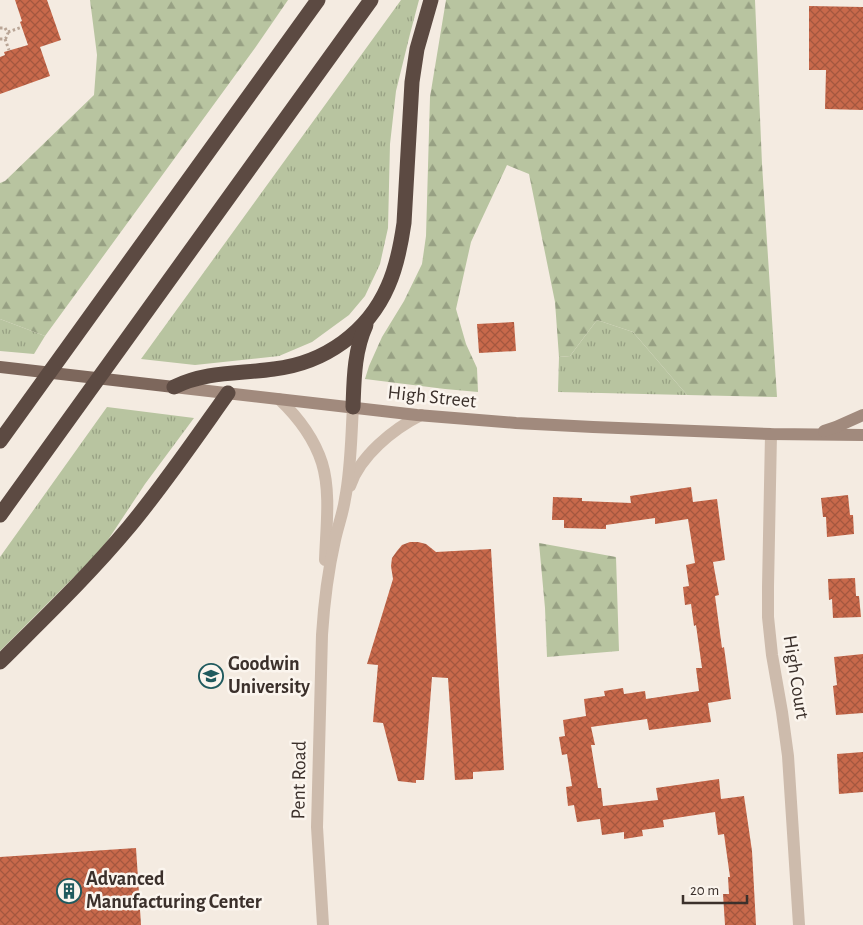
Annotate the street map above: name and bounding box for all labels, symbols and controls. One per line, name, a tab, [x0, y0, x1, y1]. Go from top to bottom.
street label: High Street	[387, 382, 478, 412]
street label: High Court	[780, 634, 813, 721]
place label: Goodwin University	[228, 654, 310, 697]
school or university icon: Goodwin University	[198, 663, 224, 689]
street label: Pent Road	[288, 741, 310, 819]
place label: Advanced Manufacturing Center	[86, 869, 262, 912]
scale bar	[683, 872, 747, 904]
building icon: Advanced Manufacturing Center	[56, 878, 82, 904]
text: 20 m	[690, 883, 719, 898]

